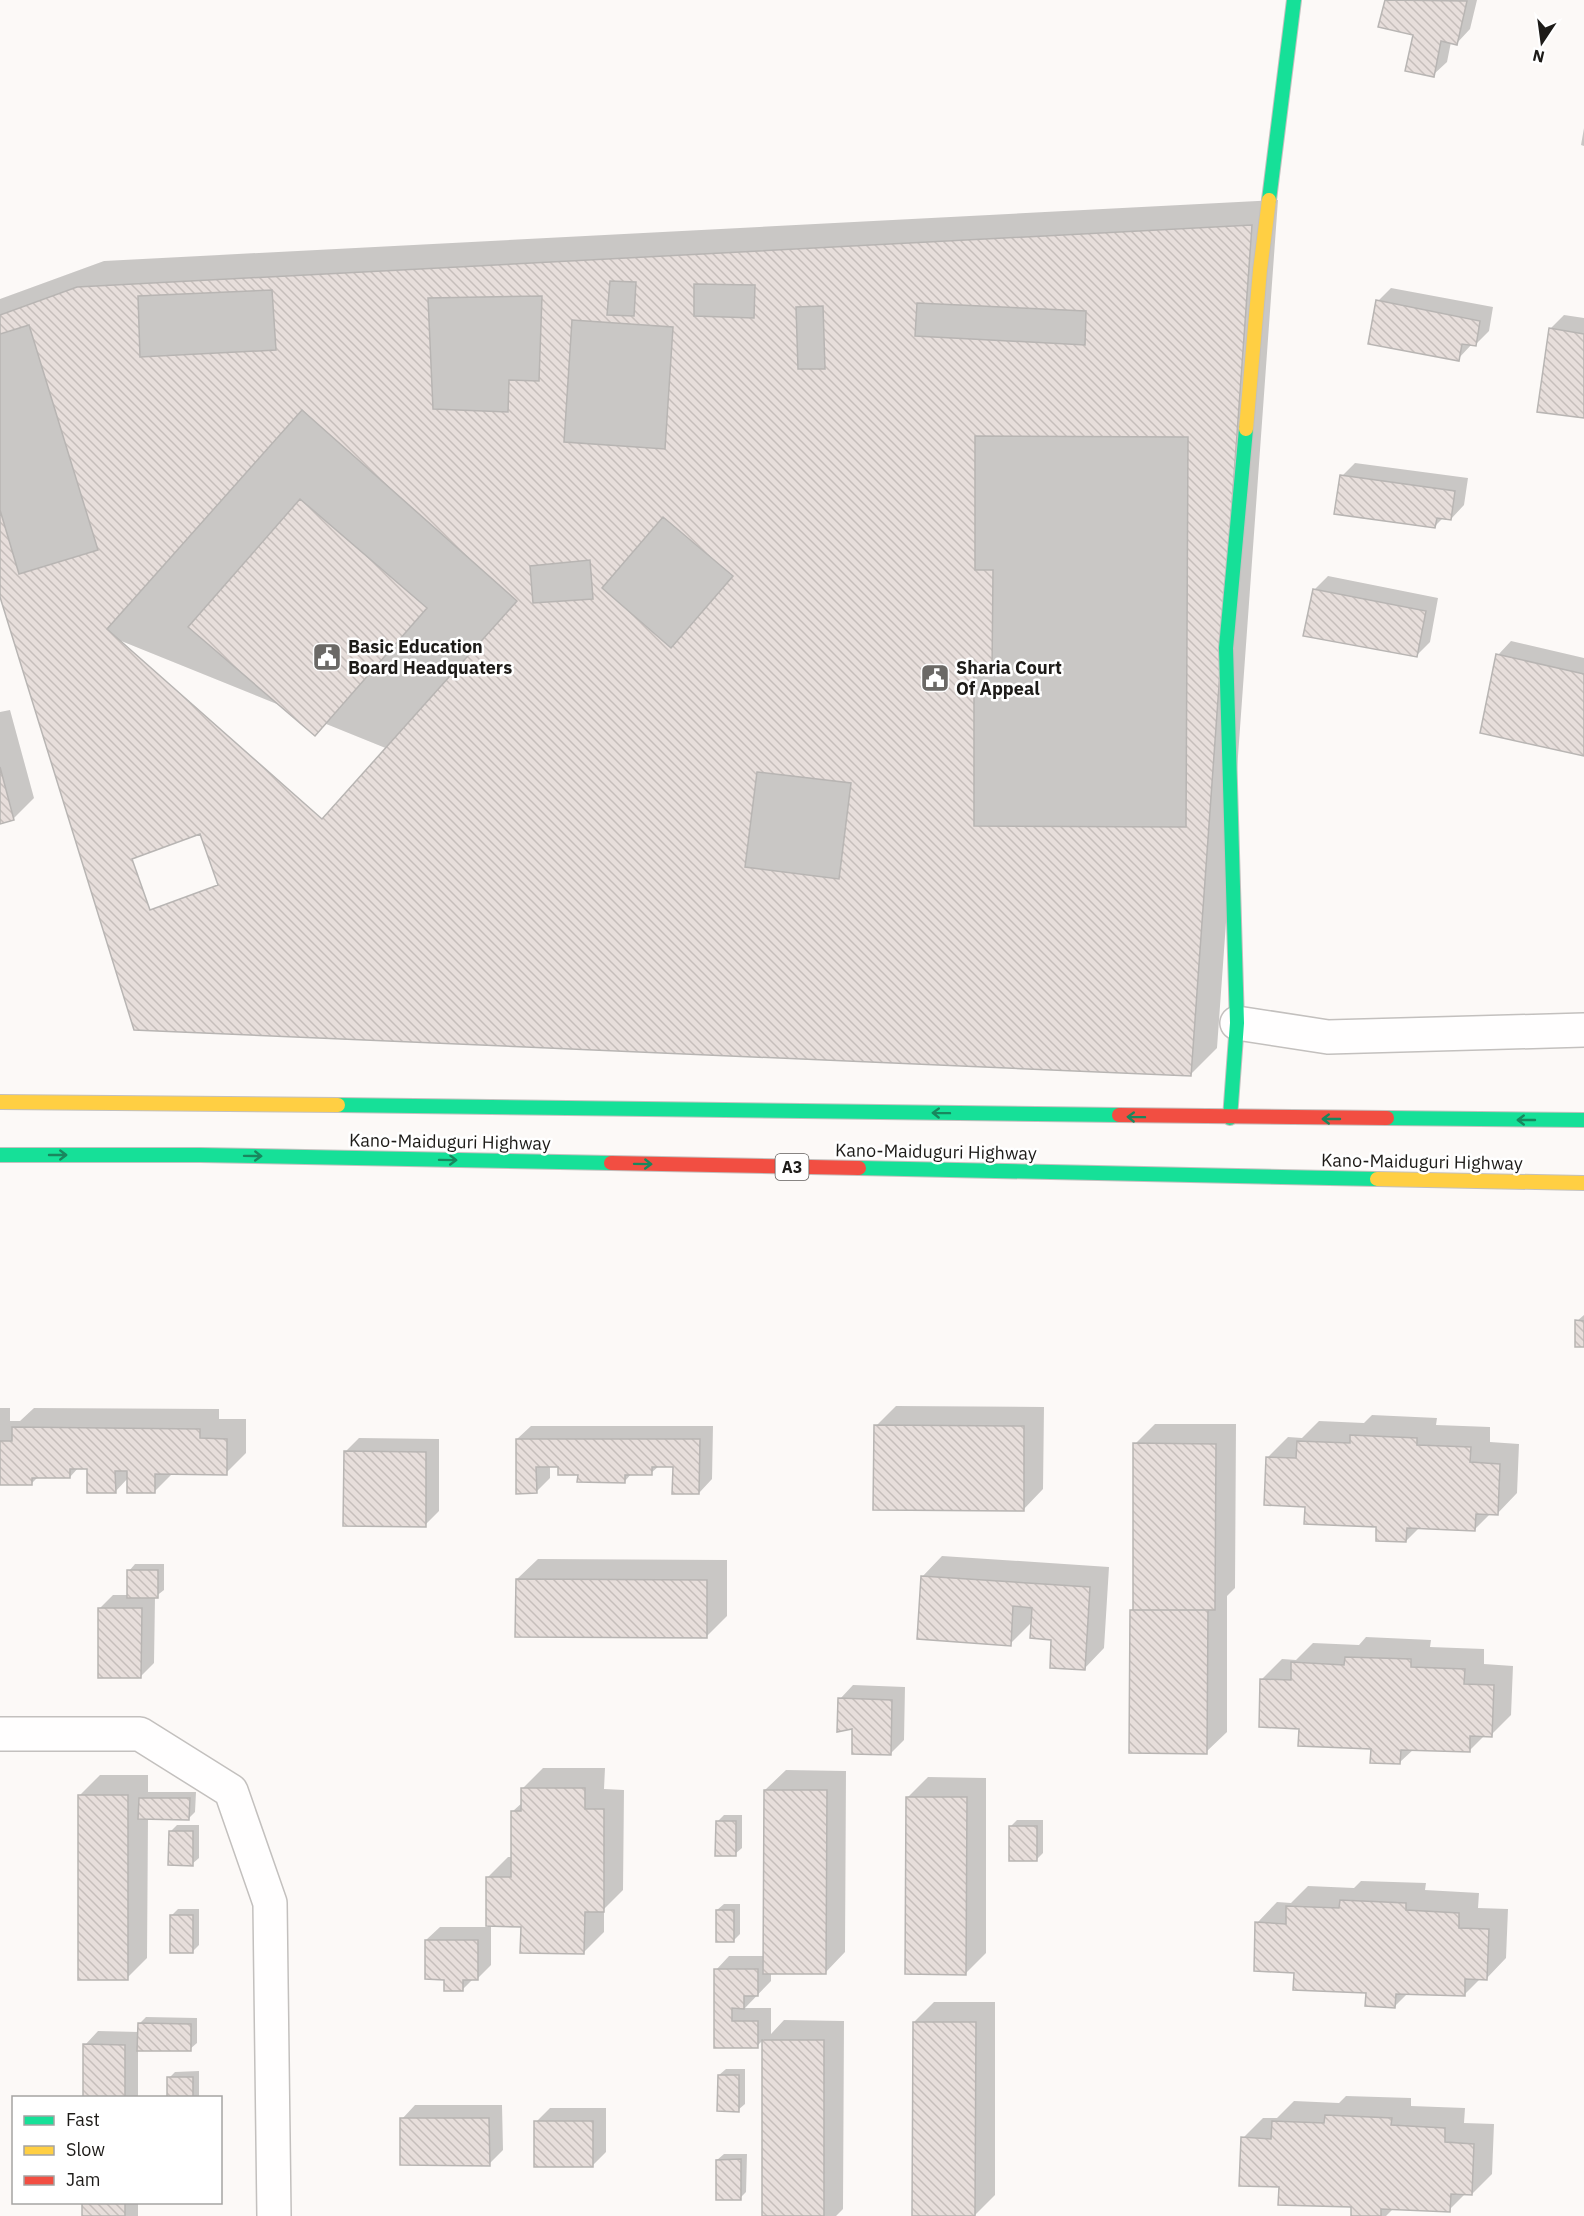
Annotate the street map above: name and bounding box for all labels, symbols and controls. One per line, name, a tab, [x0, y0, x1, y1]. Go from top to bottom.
north arrow	[1512, 12, 1572, 72]
text: N	[1531, 46, 1547, 68]
place label: Basic Education Board Headquaters	[348, 635, 512, 679]
public building icon: Basic Education Board Headquaters	[311, 641, 343, 673]
place label: Sharia Court Of Appeal	[956, 656, 1062, 700]
public building icon: Sharia Court Of Appeal	[919, 662, 951, 694]
one-way arrow	[931, 1108, 951, 1119]
one-way arrow	[1126, 1111, 1146, 1123]
one-way arrow	[1321, 1113, 1341, 1125]
one-way arrow	[1516, 1114, 1536, 1126]
street label: Kano-Maiduguri Highway	[349, 1128, 551, 1155]
street label: Kano-Maiduguri Highway	[835, 1138, 1037, 1165]
street label: Kano-Maiduguri Highway	[1321, 1148, 1523, 1175]
one-way arrow	[48, 1149, 68, 1161]
one-way arrow	[243, 1150, 263, 1162]
one-way arrow	[438, 1154, 458, 1166]
road number: A3	[776, 1154, 808, 1180]
one-way arrow	[633, 1158, 653, 1170]
legend	[12, 2096, 222, 2204]
text: Fast	[66, 2108, 100, 2131]
text: Slow	[66, 2138, 105, 2161]
text: Jam	[66, 2168, 101, 2191]

